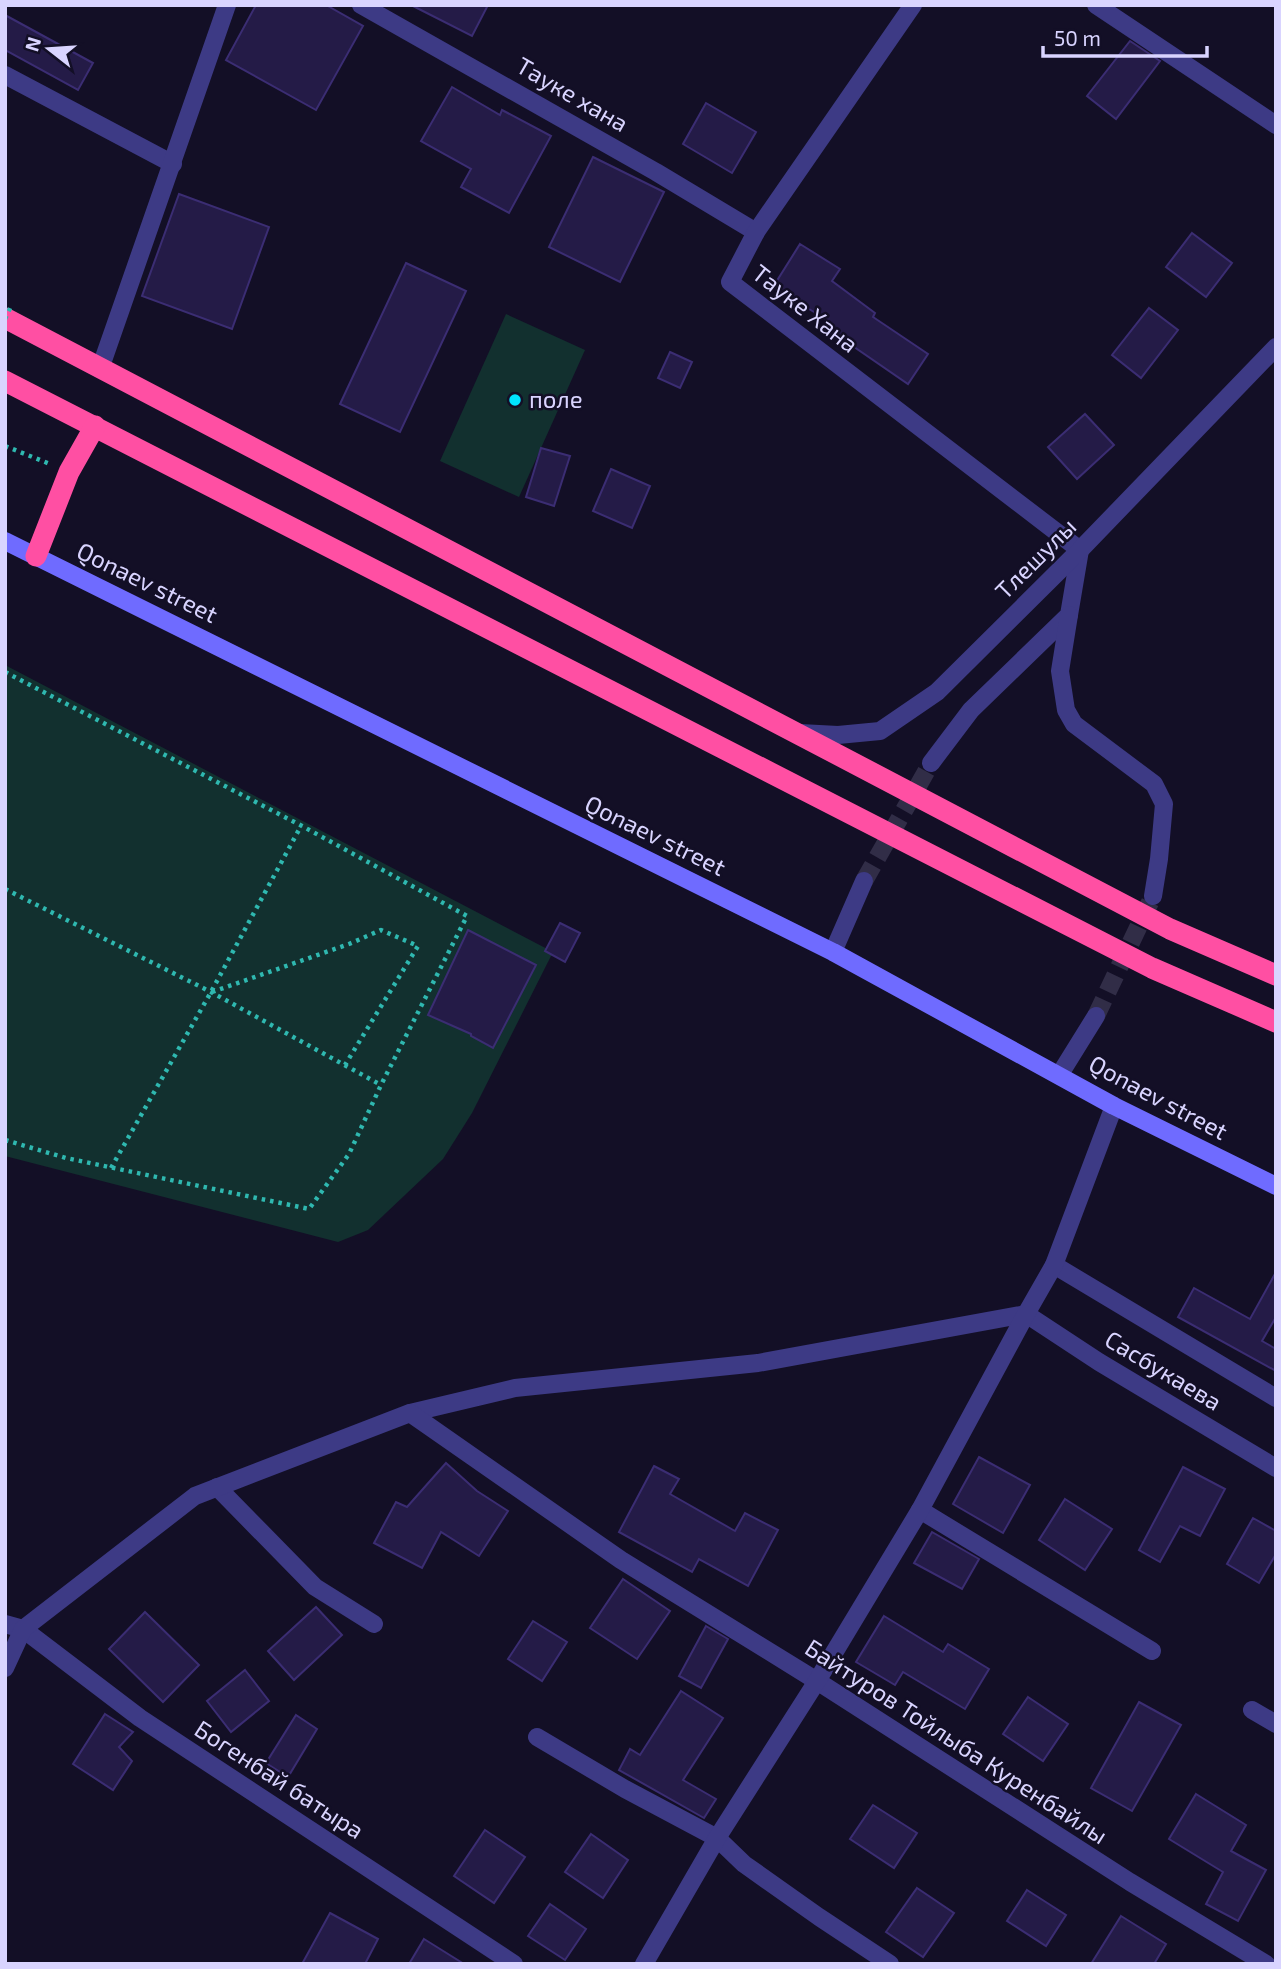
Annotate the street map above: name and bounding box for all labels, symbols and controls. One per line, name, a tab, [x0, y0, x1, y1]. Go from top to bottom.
north arrow	[14, 14, 84, 84]
scale bar	[1043, 14, 1208, 58]
text: 50 m	[1054, 25, 1101, 50]
text: N	[19, 34, 45, 54]
street label: Тауке хана	[511, 50, 634, 138]
street label: Тауке Хана	[747, 258, 865, 359]
place label: поле	[529, 384, 583, 413]
marker: поле	[507, 392, 523, 408]
street label: Тлешулы	[988, 511, 1082, 605]
street label: Qonaev street	[73, 535, 223, 628]
street label: Qonaev street	[581, 788, 731, 881]
street label: Qonaev street	[1084, 1048, 1233, 1145]
street label: Сасбукаева	[1100, 1324, 1227, 1417]
street label: Байтуров Тойлыба Куренбайлы	[800, 1632, 1113, 1850]
street label: Богенбай батыра	[190, 1713, 370, 1844]

